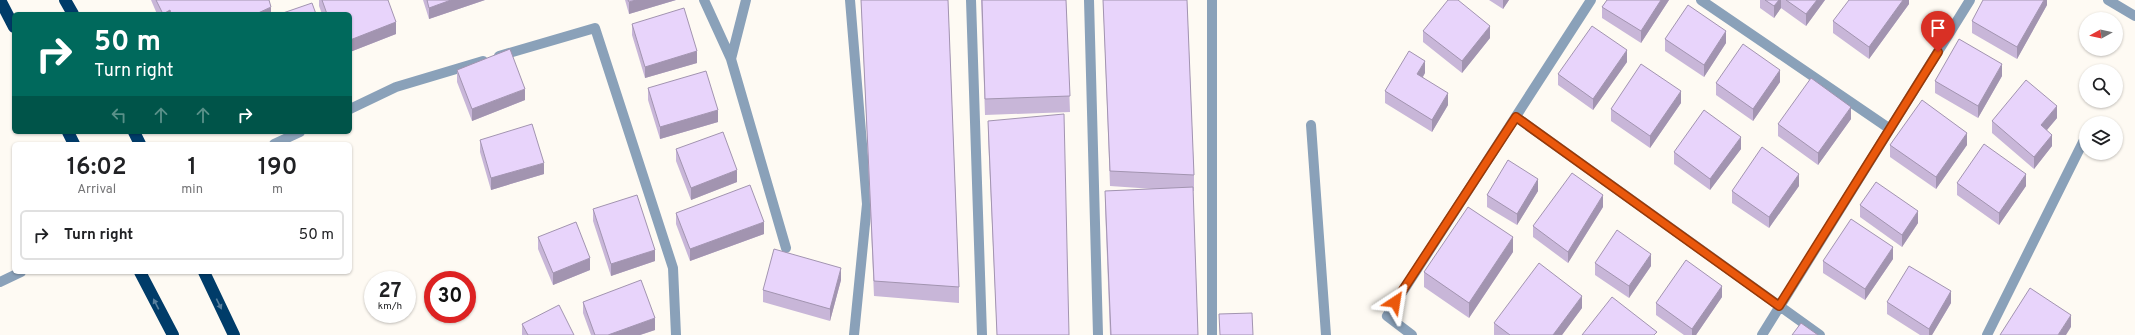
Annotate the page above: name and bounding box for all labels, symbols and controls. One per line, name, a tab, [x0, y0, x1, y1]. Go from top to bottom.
pin	[1921, 11, 1955, 52]
north arrow	[2079, 12, 2123, 56]
map controls	[2079, 12, 2123, 160]
icon: arrive	[1927, 17, 1949, 39]
text: 50 m	[94, 25, 161, 61]
icon: right	[28, 28, 80, 80]
text: Turn right	[94, 60, 174, 83]
button: search	[2079, 64, 2123, 108]
icon: left	[108, 104, 130, 126]
icon: ahead	[150, 104, 172, 126]
icon: ahead	[192, 104, 214, 126]
icon: right	[234, 104, 256, 126]
button: layers	[2079, 116, 2123, 160]
text: 16:02	[67, 153, 127, 183]
text: 1	[187, 153, 197, 183]
text: 190	[258, 153, 297, 183]
text: Arrival	[77, 182, 116, 198]
text: min	[181, 182, 203, 198]
text: m	[272, 182, 283, 198]
icon: right	[30, 224, 52, 246]
text: Turn right	[64, 226, 133, 245]
text: 50 m	[299, 226, 334, 245]
speed limit sign: 30	[424, 271, 476, 323]
text: 27	[379, 279, 401, 305]
position arrow	[1374, 281, 1416, 323]
one-way arrow	[153, 298, 160, 309]
one-way arrow	[216, 298, 222, 309]
text: km/h	[378, 300, 402, 313]

